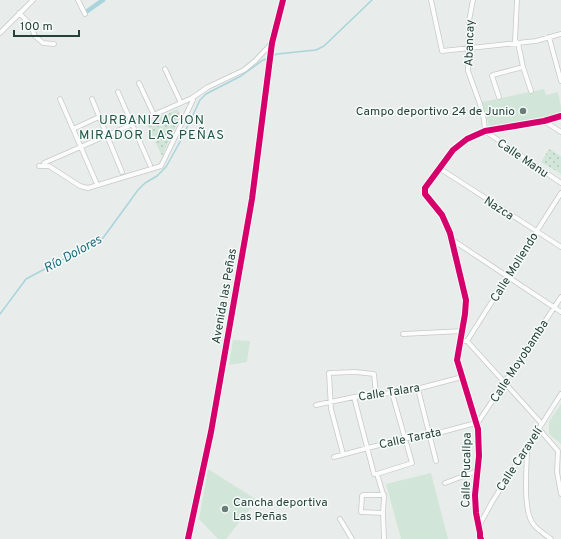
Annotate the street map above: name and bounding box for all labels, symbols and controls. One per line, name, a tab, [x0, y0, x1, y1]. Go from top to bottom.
scale bar	[14, 12, 79, 38]
text: 100 m	[20, 19, 53, 35]
street label: Abancay	[461, 19, 479, 67]
place label: Campo deportivo 24 de Junio	[356, 104, 515, 120]
marker: Campo deportivo 24 de Junio	[518, 106, 528, 116]
district label: URBANIZACION MIRADOR LAS PEÑAS	[79, 113, 225, 144]
street label: Calle Manu	[494, 136, 551, 182]
street label: Nazca	[480, 193, 516, 224]
street label: Calle Mollendo	[487, 229, 543, 305]
water label: Río Dolores	[41, 232, 105, 277]
street label: Avenida las Peñas	[209, 247, 241, 345]
street label: Calle Moyobamba	[487, 317, 553, 406]
street label: Calle Talara	[357, 380, 421, 406]
street label: Calle Caravelí	[493, 424, 547, 495]
street label: Calle Tarata	[378, 425, 443, 453]
street label: Calle Pucallpa	[458, 432, 476, 508]
place label: Cancha deportiva Las Peñas	[233, 495, 327, 525]
marker: Cancha deportiva Las Peñas	[220, 504, 230, 514]

